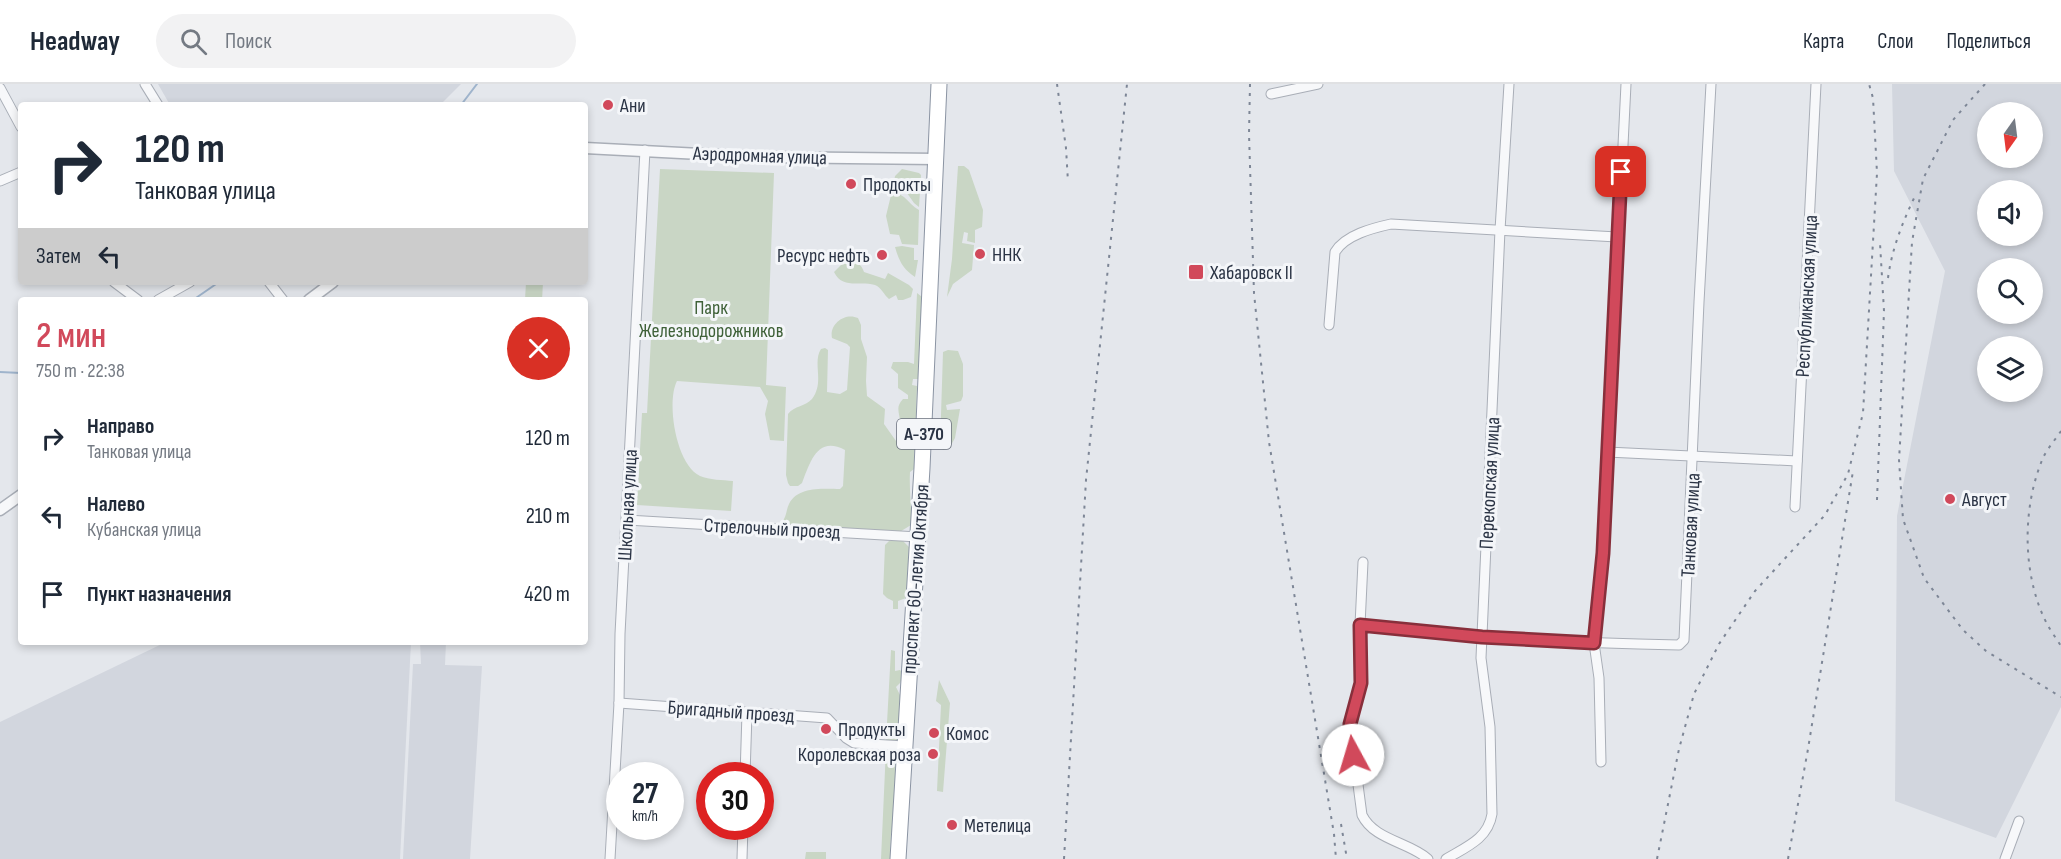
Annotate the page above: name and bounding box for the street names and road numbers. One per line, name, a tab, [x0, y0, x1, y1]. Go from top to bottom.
street label: Аэродромная улица	[692, 142, 827, 170]
street label: Республиканская улица	[1791, 214, 1823, 378]
street label: Перекопская улица	[1475, 416, 1505, 550]
road number: А-370	[897, 419, 951, 449]
street label: Школьная улица	[613, 449, 643, 561]
street label: Танковая улица	[1676, 472, 1706, 578]
street label: проспект 60-летия Октября	[897, 483, 935, 675]
street label: Стрелочный проезд	[703, 513, 841, 545]
street label: Бригадный проезд	[667, 696, 796, 728]

